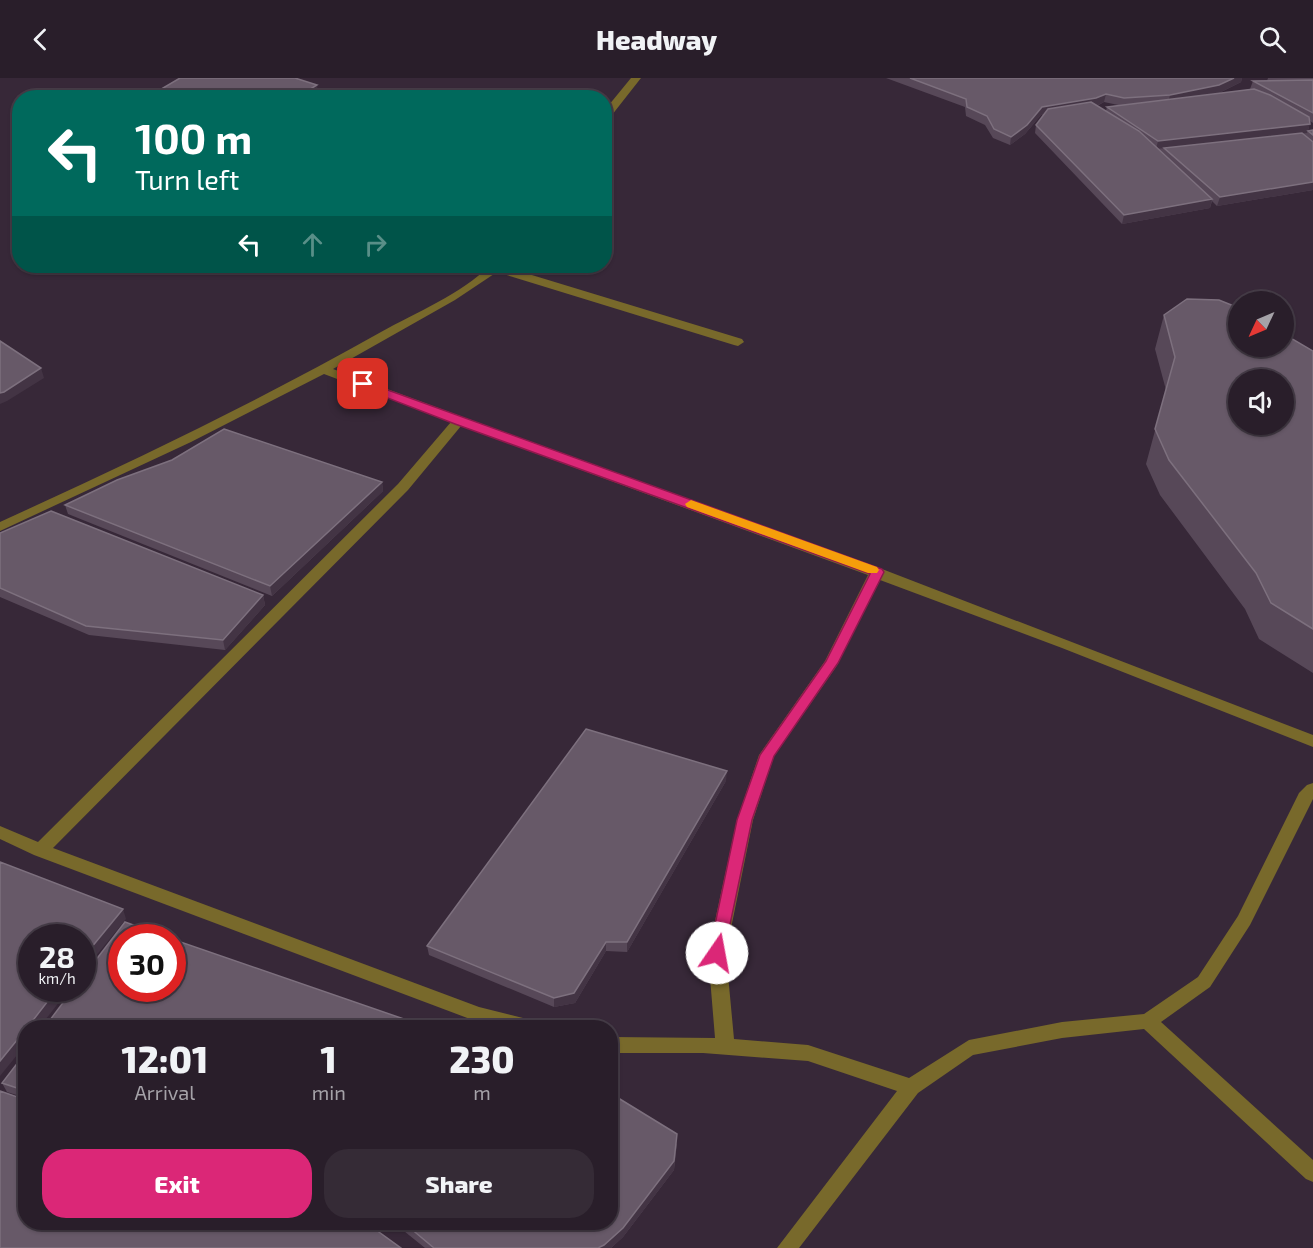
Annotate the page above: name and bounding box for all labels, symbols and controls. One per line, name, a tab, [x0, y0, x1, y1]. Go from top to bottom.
icon: back	[24, 23, 57, 56]
text: Headway	[596, 23, 717, 55]
icon: search	[1256, 23, 1289, 56]
text: 100 m	[135, 112, 252, 162]
icon: left	[36, 114, 114, 192]
text: Turn left	[135, 163, 239, 195]
icon: left	[233, 228, 266, 261]
icon: ahead	[296, 228, 329, 261]
icon: right	[359, 228, 392, 261]
north arrow	[1228, 291, 1294, 357]
map controls	[1228, 291, 1294, 435]
pin	[337, 358, 388, 409]
icon: arrive	[346, 367, 379, 400]
button: sound	[1228, 369, 1294, 435]
position arrow	[685, 921, 749, 985]
speed limit sign: 30	[108, 924, 186, 1002]
text: 28	[39, 938, 75, 974]
text: km/h	[38, 969, 76, 987]
text: 12:01	[122, 1037, 208, 1080]
text: 1	[321, 1037, 337, 1080]
text: 230	[449, 1037, 514, 1080]
text: Arrival	[134, 1080, 195, 1104]
text: min	[312, 1080, 346, 1104]
text: m	[473, 1080, 491, 1104]
button: Exit	[42, 1149, 312, 1218]
button: Share	[324, 1149, 594, 1218]

